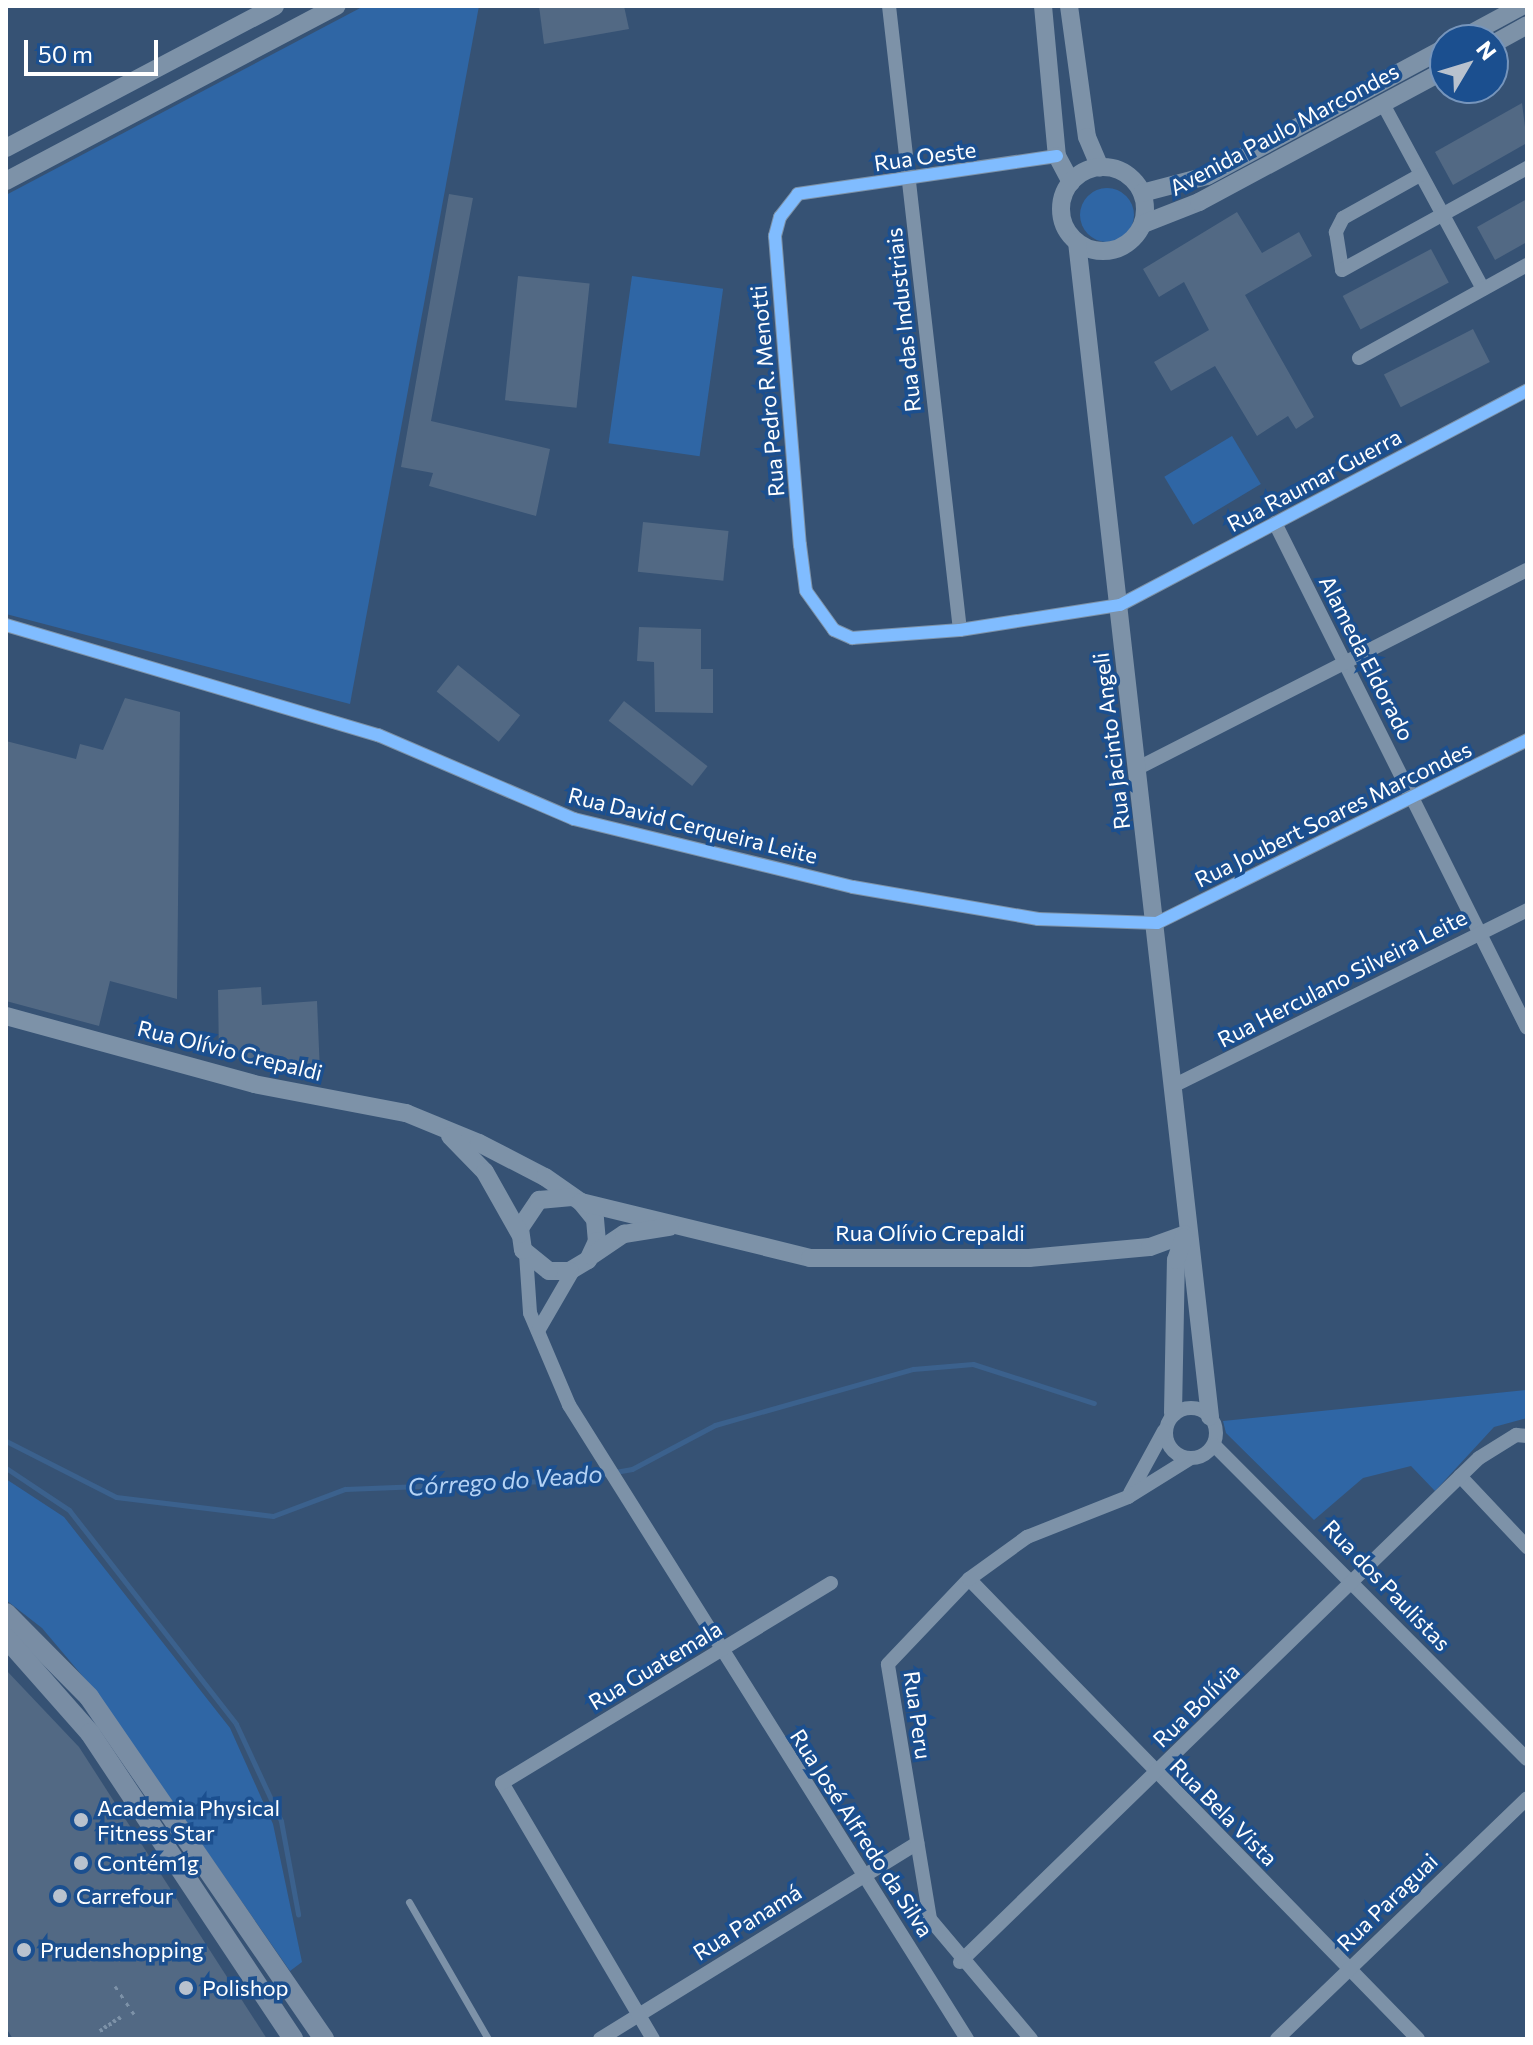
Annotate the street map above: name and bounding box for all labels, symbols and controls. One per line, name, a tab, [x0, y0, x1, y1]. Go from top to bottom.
scale bar	[28, 24, 162, 74]
north arrow	[1429, 24, 1509, 104]
text: N	[1471, 35, 1502, 65]
text: 50 m	[38, 39, 93, 68]
street label: Avenida Paulo Marcondes	[1165, 57, 1403, 201]
street label: Rua Oeste	[872, 136, 978, 176]
street label: Rua das Industriais	[880, 226, 926, 414]
street label: Rua Pedro R. Menotti	[745, 284, 789, 498]
street label: Rua Raumar Guerra	[1222, 423, 1406, 537]
street label: Alameda Eldorado	[1314, 571, 1420, 745]
street label: Rua Jacinto Angeli	[1087, 651, 1135, 831]
street label: Rua Joubert Soares Marcondes	[1190, 735, 1476, 893]
street label: Rua David Cerqueira Leite	[566, 781, 820, 869]
street label: Rua Herculano Silveira Leite	[1213, 904, 1471, 1052]
street label: Rua Olívio Crepaldi	[135, 1014, 325, 1086]
street label: Rua Olívio Crepaldi	[835, 1220, 1025, 1246]
water label: Córrego do Veado	[407, 1459, 603, 1501]
street label: Rua dos Paulistas	[1318, 1514, 1456, 1656]
street label: Rua Guatemala	[584, 1615, 726, 1715]
street label: Rua Bolívia	[1147, 1657, 1245, 1753]
street label: Rua Peru	[899, 1669, 937, 1761]
street label: Rua José Alfredo da Silva	[785, 1724, 939, 1942]
street label: Rua Bela Vista	[1165, 1753, 1283, 1871]
place label: Academia Physical Fitness Star	[97, 1794, 280, 1846]
marker: Academia Physical Fitness Star	[72, 1811, 90, 1829]
street label: Rua Paraguai	[1331, 1848, 1443, 1956]
place label: Contém1g	[97, 1850, 199, 1876]
marker: Contém1g	[72, 1854, 90, 1872]
street label: Rua Panamá	[688, 1878, 806, 1966]
place label: Carrefour	[76, 1883, 174, 1909]
marker: Carrefour	[51, 1887, 69, 1905]
place label: Prudenshopping	[40, 1937, 204, 1963]
marker: Prudenshopping	[15, 1941, 33, 1959]
place label: Polishop	[202, 1975, 289, 2001]
marker: Polishop	[177, 1979, 195, 1997]

